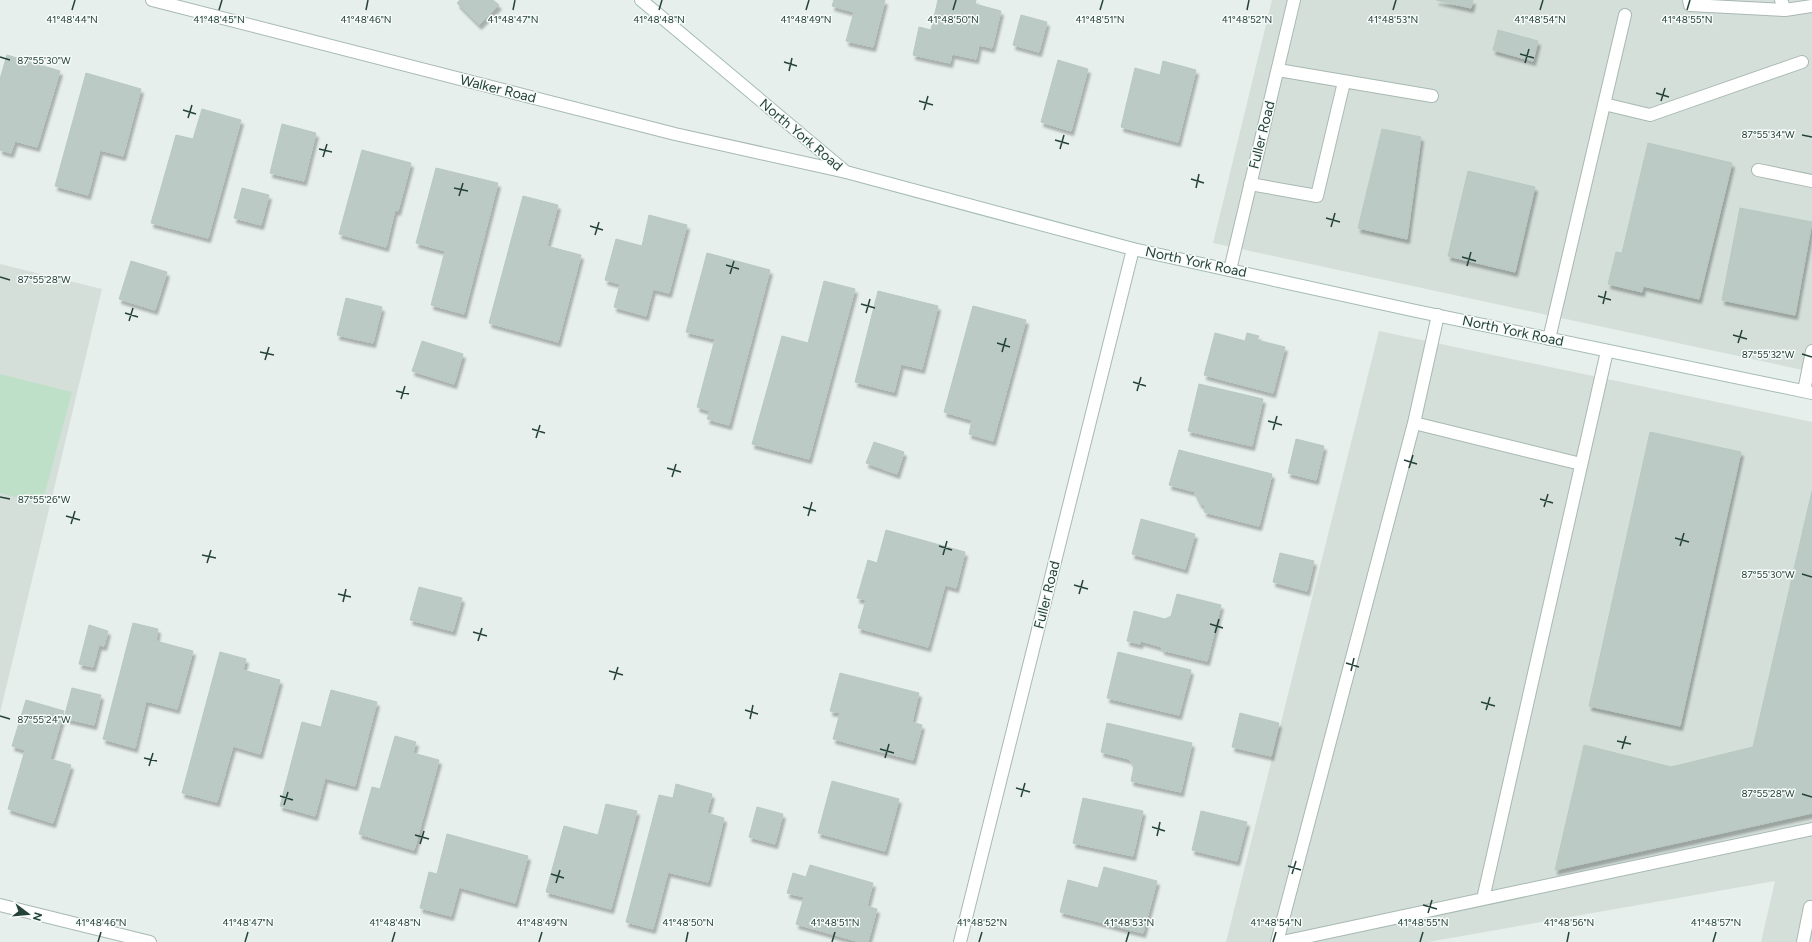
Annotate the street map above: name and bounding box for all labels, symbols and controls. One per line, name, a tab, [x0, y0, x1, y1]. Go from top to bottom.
text: 41°48'44"N	[46, 13, 98, 26]
text: 41°48'45"N	[193, 13, 245, 26]
text: 41°48'46"N	[340, 13, 392, 26]
text: 41°48'47"N	[488, 13, 538, 26]
text: 41°48'48"N	[633, 13, 685, 26]
text: 41°48'49"N	[780, 13, 832, 26]
text: 41°48'50"N	[927, 13, 979, 26]
text: 41°48'51"N	[1075, 13, 1125, 26]
text: 41°48'52"N	[1222, 13, 1272, 26]
text: 41°48'53"N	[1368, 13, 1418, 26]
text: 41°48'54"N	[1514, 13, 1566, 26]
text: 41°48'55"N	[1662, 13, 1712, 26]
text: 87°55'30"W	[17, 54, 71, 67]
street label: Walker Road	[458, 71, 538, 107]
street label: North York Road	[756, 95, 846, 175]
street label: Fuller Road	[1245, 99, 1279, 171]
text: 87°55'34"W	[1741, 128, 1795, 141]
street label: North York Road	[1144, 243, 1248, 281]
text: 87°55'28"W	[17, 273, 71, 286]
street label: North York Road	[1461, 312, 1565, 350]
text: 87°55'32"W	[1742, 348, 1795, 361]
text: 87°55'26"W	[18, 493, 71, 506]
street label: Fuller Road	[1030, 559, 1064, 631]
text: 87°55'30"W	[1741, 568, 1795, 581]
text: 87°55'24"W	[17, 713, 71, 726]
text: 87°55'28"W	[1741, 787, 1795, 800]
north arrow	[8, 894, 48, 934]
text: N	[30, 911, 45, 923]
text: 41°48'46"N	[75, 916, 127, 929]
text: 41°48'47"N	[223, 916, 273, 929]
text: 41°48'48"N	[369, 916, 421, 929]
text: 41°48'49"N	[516, 916, 568, 929]
text: 41°48'50"N	[662, 916, 714, 929]
text: 41°48'51"N	[810, 916, 860, 929]
text: 41°48'52"N	[957, 916, 1007, 929]
text: 41°48'53"N	[1104, 916, 1154, 929]
text: 41°48'54"N	[1250, 916, 1302, 929]
text: 41°48'55"N	[1398, 916, 1448, 929]
text: 41°48'56"N	[1544, 916, 1594, 929]
text: 41°48'57"N	[1691, 916, 1741, 929]

